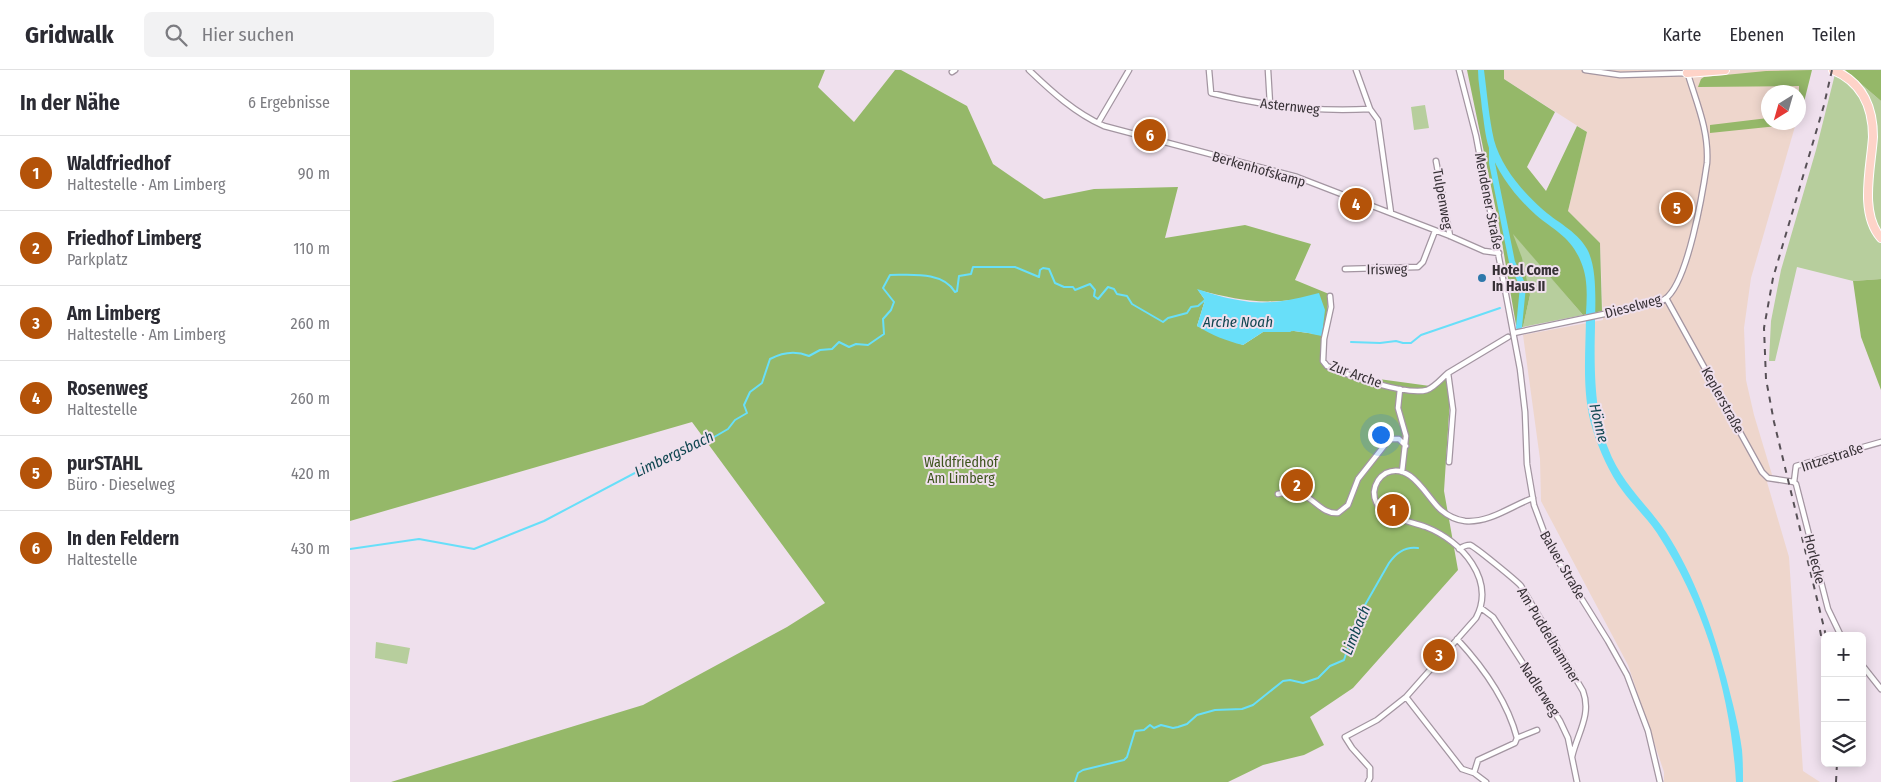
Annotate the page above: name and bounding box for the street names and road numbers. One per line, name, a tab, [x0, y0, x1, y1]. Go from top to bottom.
street label: Asternweg	[1259, 95, 1321, 118]
street label: Berkenhofskamp	[1210, 148, 1308, 191]
street label: Mendener Straße	[1471, 151, 1506, 251]
street label: Tulpenweg	[1429, 167, 1456, 231]
street label: Irisweg	[1367, 261, 1408, 278]
street label: Dieselweg	[1603, 291, 1664, 322]
street label: Zur Arche	[1328, 357, 1384, 392]
street label: Keplerstraße	[1697, 364, 1748, 436]
street label: Intzestraße	[1799, 439, 1865, 475]
street label: Balver Straße	[1536, 528, 1589, 603]
street label: Horlecke	[1800, 533, 1829, 586]
street label: Am Puddelhammer	[1513, 584, 1584, 686]
street label: Nadlerweg	[1516, 659, 1564, 720]

